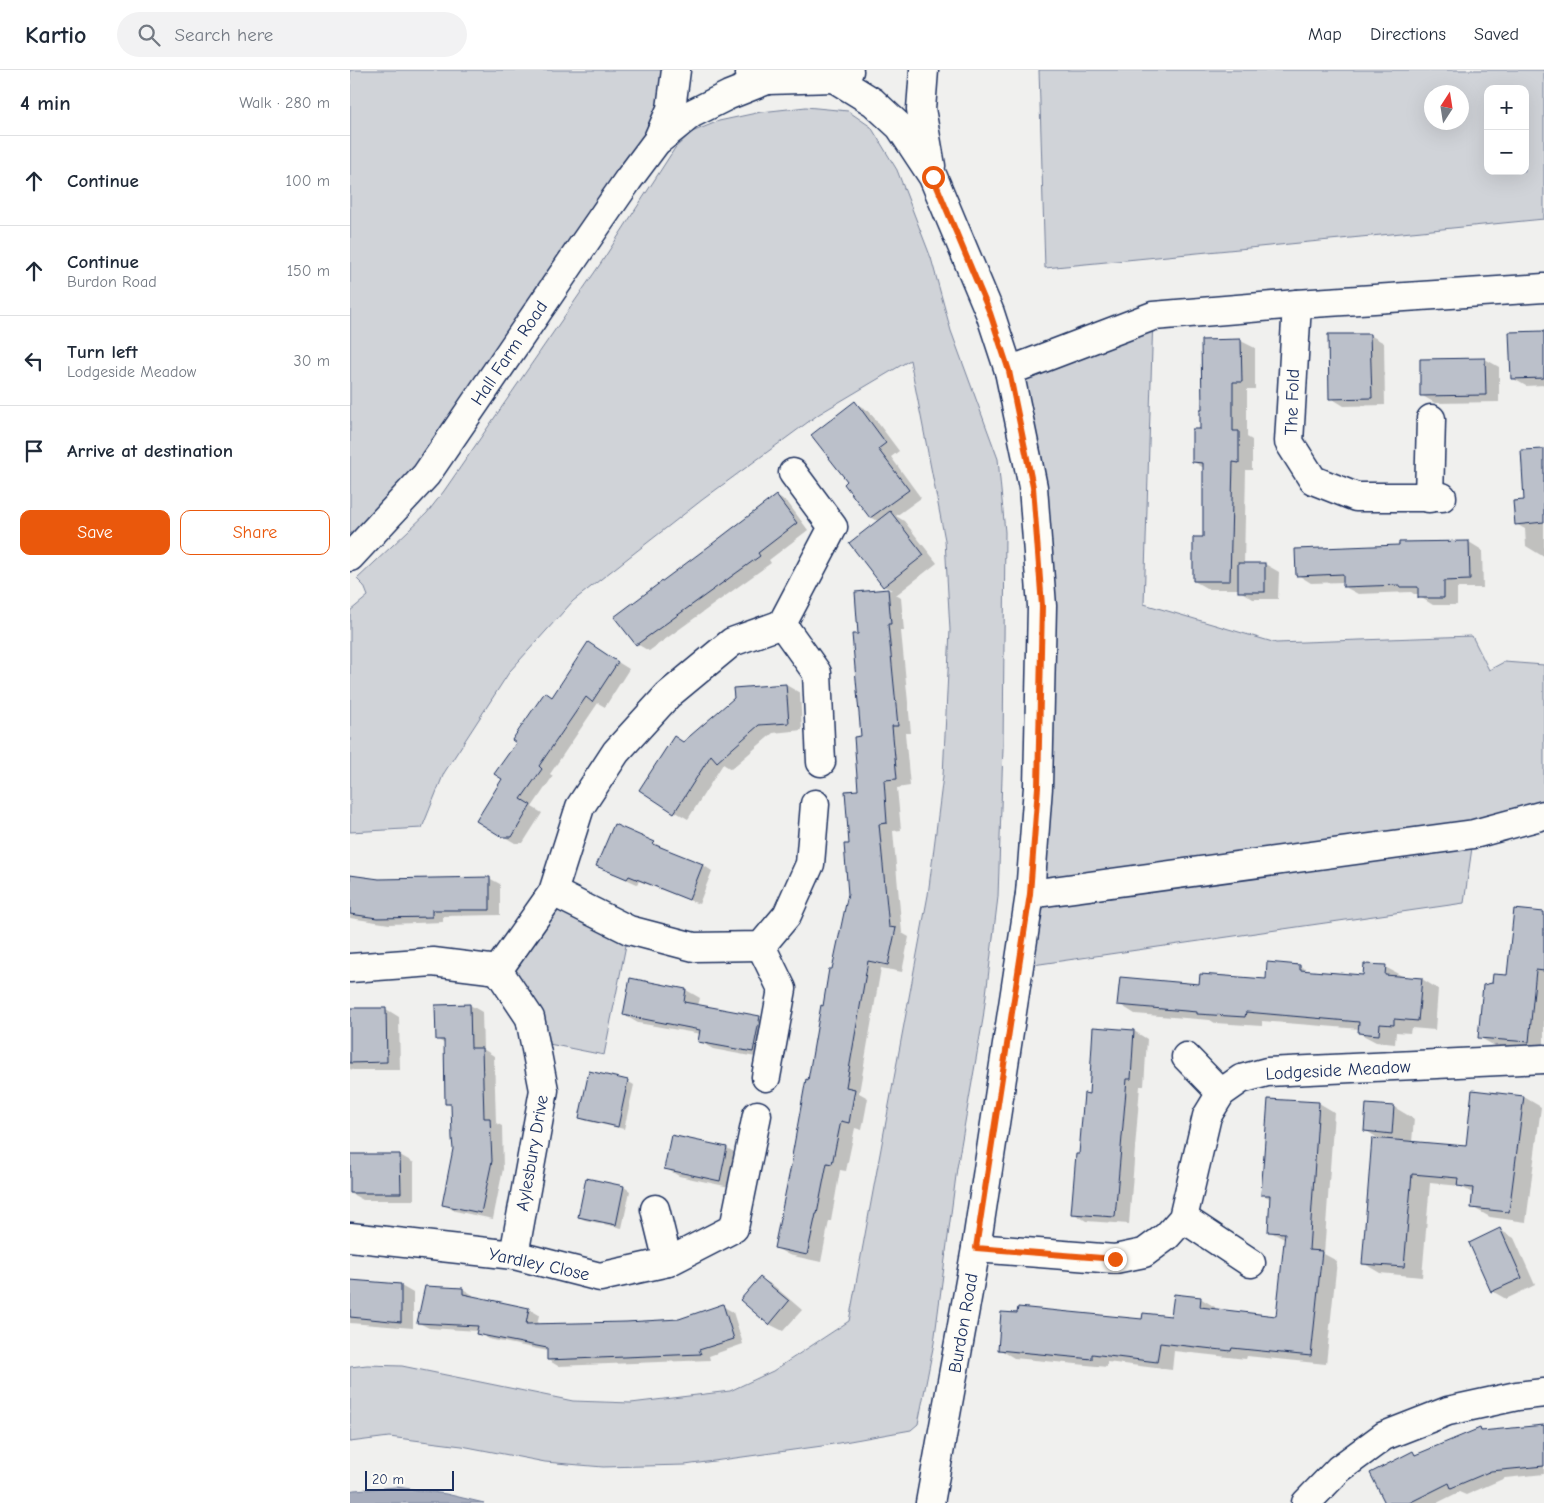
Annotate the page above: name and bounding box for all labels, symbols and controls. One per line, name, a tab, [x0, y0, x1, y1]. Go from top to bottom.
search box	[117, 12, 467, 57]
text: Kartio	[25, 21, 87, 49]
icon: search	[135, 21, 163, 49]
text: Search here	[175, 24, 273, 46]
text: Map	[1308, 24, 1342, 45]
text: Directions	[1370, 24, 1446, 45]
text: Saved	[1474, 24, 1519, 45]
north arrow	[1424, 85, 1469, 130]
map controls	[1484, 85, 1529, 175]
button: +	[1484, 85, 1529, 130]
text: 4 min	[20, 91, 71, 115]
text: Walk · 280 m	[239, 94, 330, 112]
button: −	[1484, 130, 1529, 175]
route start	[922, 166, 945, 189]
icon: ahead	[20, 167, 48, 195]
text: Continue	[67, 170, 139, 192]
text: 100 m	[286, 172, 330, 190]
text: Continue	[67, 251, 139, 273]
icon: ahead	[20, 257, 48, 285]
text: 150 m	[287, 262, 330, 280]
text: Burdon Road	[67, 273, 157, 291]
street label: Hall Farm Road	[467, 297, 552, 410]
text: Turn left	[67, 341, 138, 363]
icon: left	[20, 347, 48, 375]
text: 30 m	[294, 352, 330, 370]
text: Lodgeside Meadow	[67, 363, 196, 381]
street label: The Fold	[1281, 368, 1304, 436]
icon: arrive	[20, 437, 48, 465]
text: Arrive at destination	[67, 440, 233, 462]
button: Save	[20, 510, 170, 555]
button: Share	[180, 510, 330, 555]
street label: Lodgeside Meadow	[1265, 1056, 1411, 1085]
street label: Aylesbury Drive	[512, 1093, 553, 1213]
street label: Yardley Close	[486, 1244, 591, 1285]
route end	[1104, 1248, 1127, 1271]
street label: Burdon Road	[944, 1272, 983, 1375]
scale bar	[365, 1468, 454, 1491]
text: 20 m	[372, 1471, 404, 1488]

